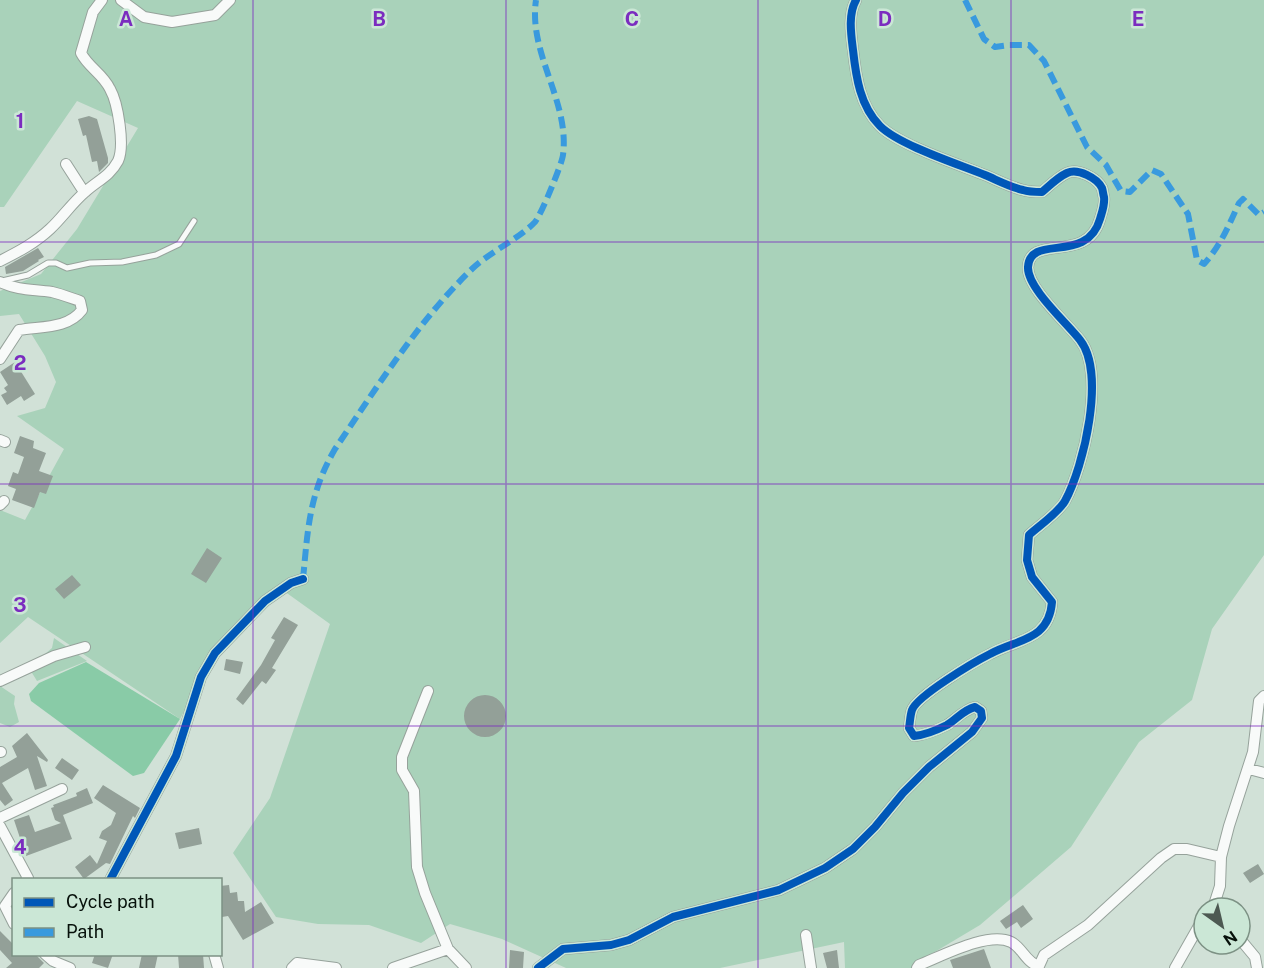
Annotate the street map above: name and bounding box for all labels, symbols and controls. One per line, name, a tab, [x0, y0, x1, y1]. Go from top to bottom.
text: A	[119, 7, 133, 31]
text: B	[372, 7, 386, 31]
text: C	[625, 7, 639, 31]
text: D	[878, 7, 892, 31]
text: E	[1132, 7, 1144, 31]
text: 1	[16, 109, 24, 133]
text: 2	[14, 351, 26, 375]
text: 3	[13, 593, 27, 617]
text: 4	[13, 835, 27, 859]
legend	[12, 878, 222, 956]
text: Cycle path	[66, 891, 155, 912]
north arrow	[1192, 896, 1252, 956]
text: Path	[66, 921, 104, 942]
text: N	[1220, 927, 1241, 949]

